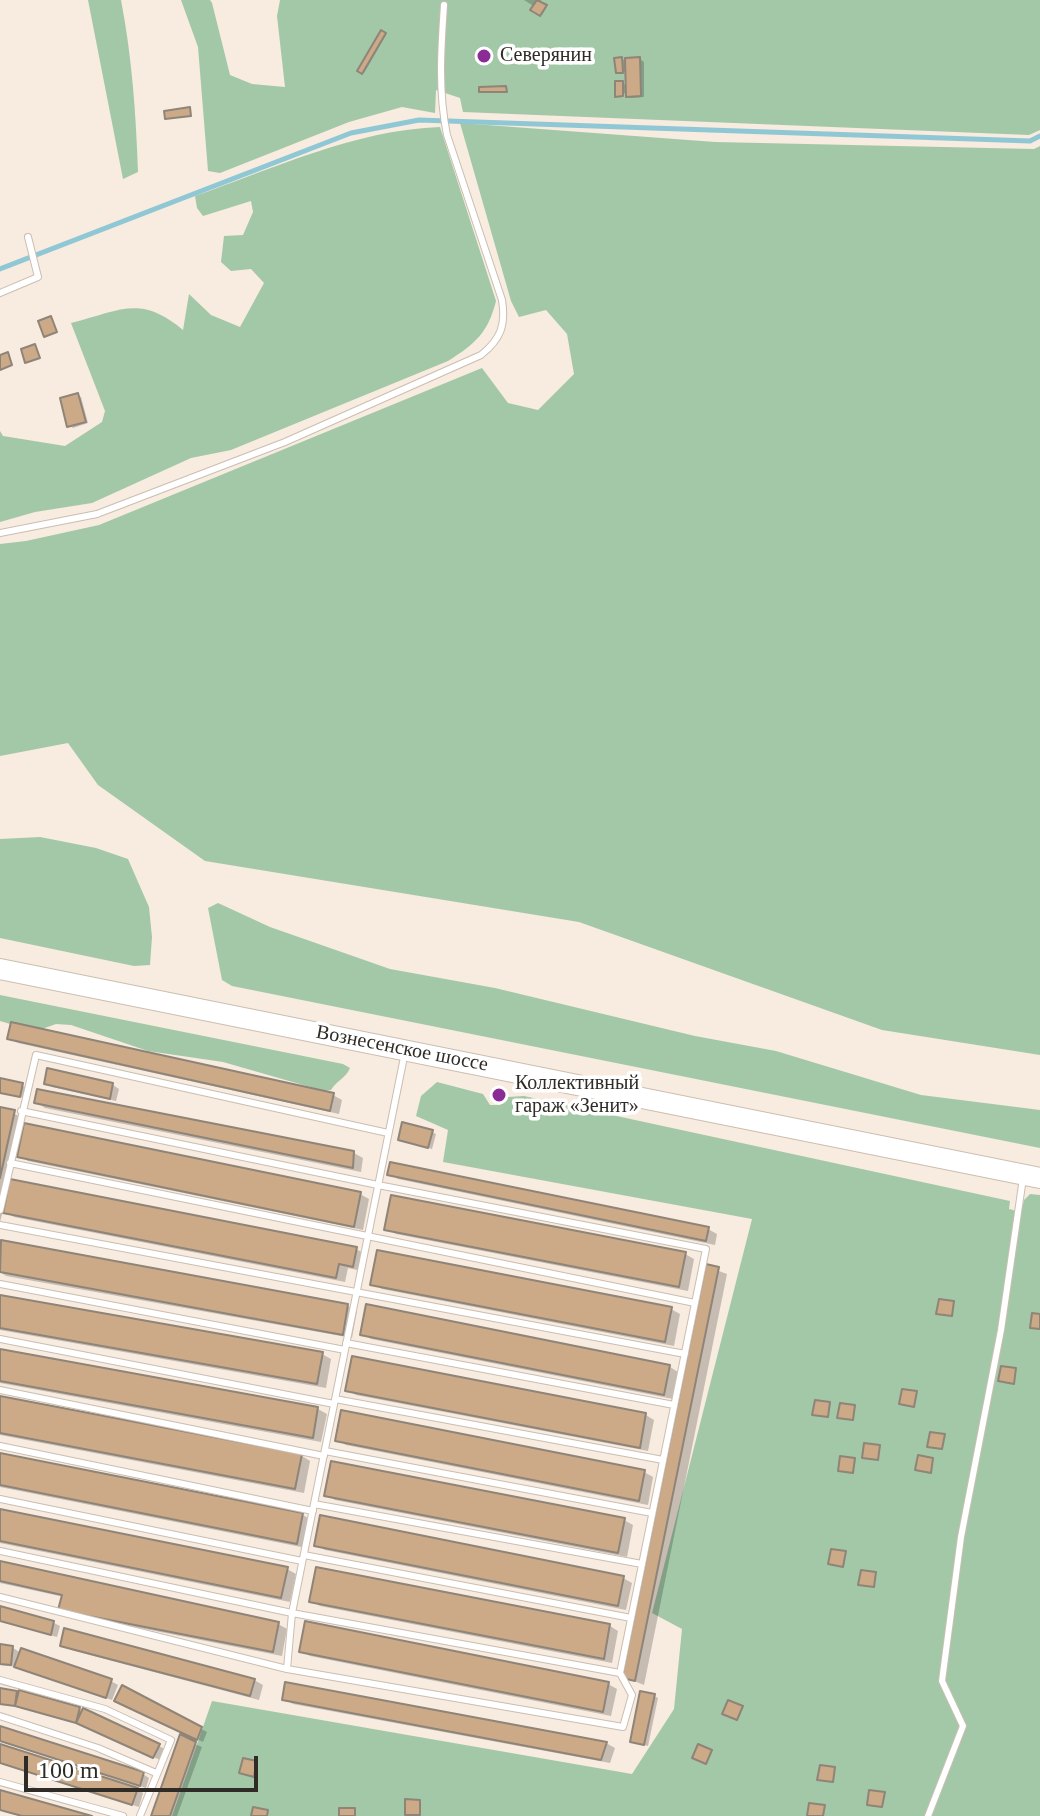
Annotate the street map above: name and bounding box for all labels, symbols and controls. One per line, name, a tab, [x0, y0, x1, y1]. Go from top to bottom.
place label: Северянин	[500, 44, 592, 68]
marker: Северянин	[475, 47, 493, 65]
street label: Вознесенское шоссе	[314, 1021, 490, 1077]
place label: Коллективный гараж «Зенит»	[515, 1072, 639, 1119]
marker: Коллективный гараж «Зенит»	[490, 1086, 508, 1104]
scale bar	[28, 1740, 262, 1790]
text: 100 m	[38, 1757, 99, 1783]

